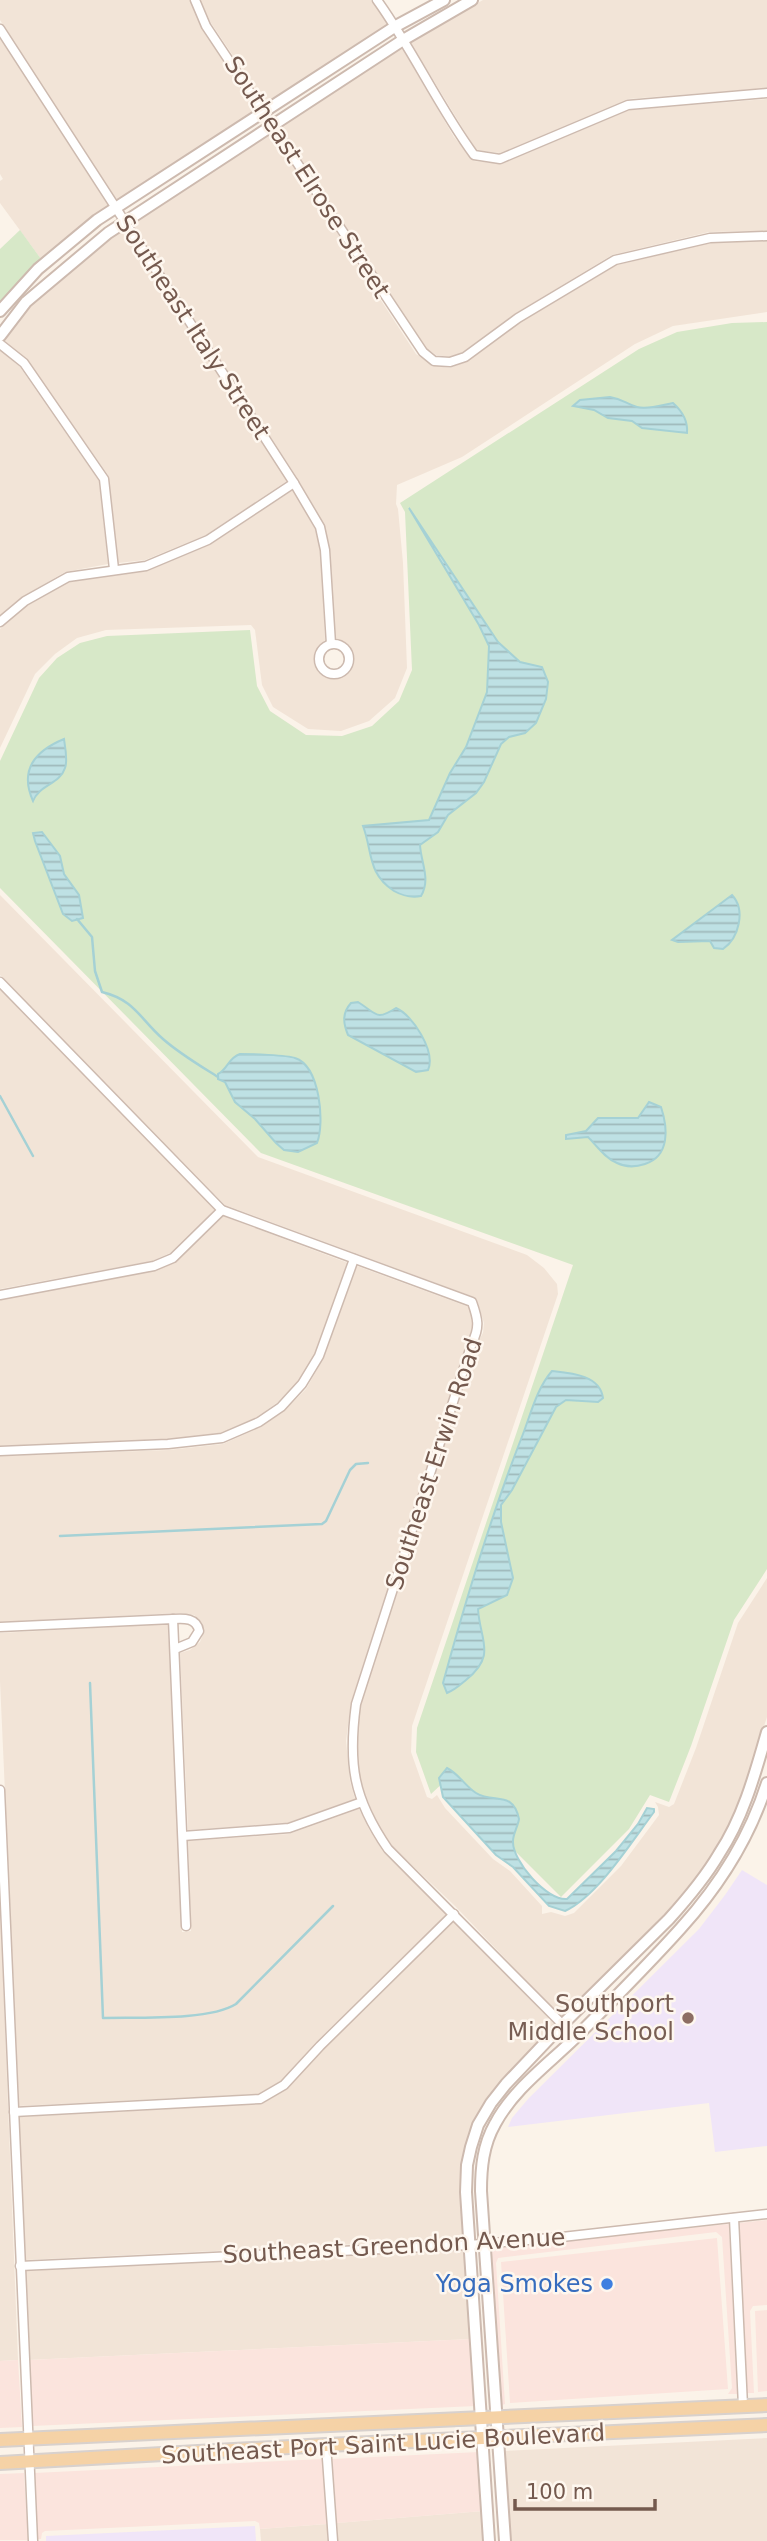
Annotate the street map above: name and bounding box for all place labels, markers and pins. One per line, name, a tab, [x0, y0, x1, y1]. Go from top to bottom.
place label: Southport Middle School	[507, 1990, 674, 2046]
marker: Southport Middle School	[680, 2010, 696, 2026]
place label: Yoga Smokes	[435, 2270, 593, 2298]
marker: Yoga Smokes	[599, 2276, 615, 2292]

